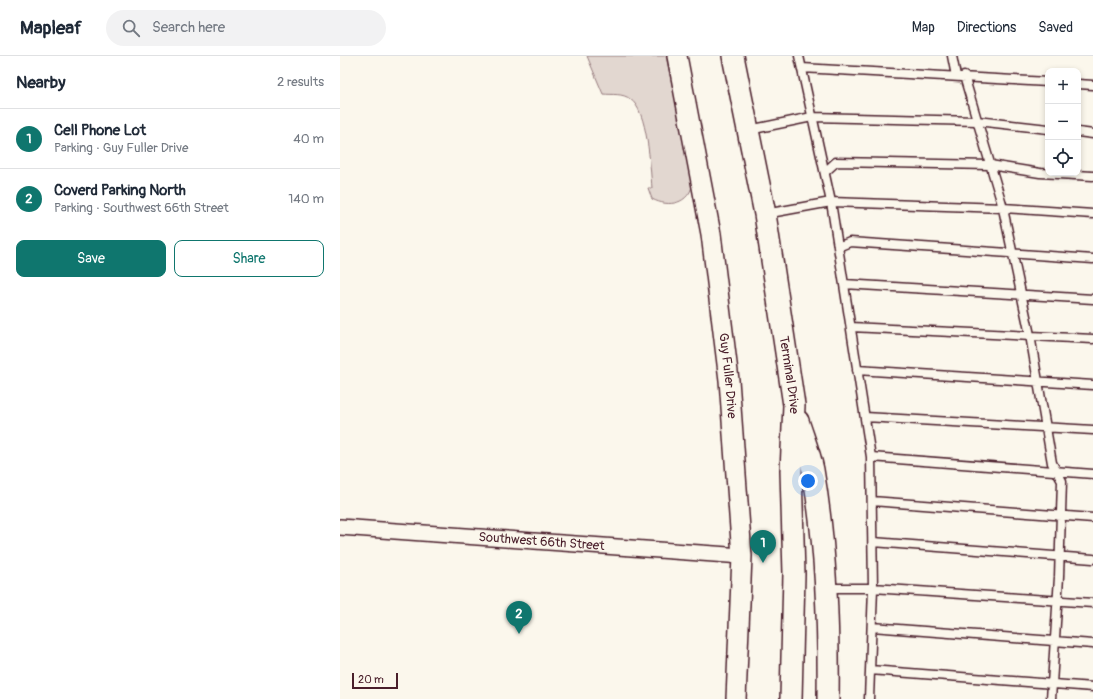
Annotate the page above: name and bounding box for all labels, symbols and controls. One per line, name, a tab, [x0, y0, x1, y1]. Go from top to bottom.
search box	[106, 10, 386, 46]
text: Mapleaf	[20, 16, 82, 40]
icon: search	[120, 17, 142, 39]
text: Search here	[152, 18, 225, 37]
text: Map	[912, 19, 935, 36]
text: Directions	[957, 19, 1016, 36]
text: Saved	[1038, 19, 1073, 36]
map controls	[1045, 68, 1081, 176]
button: +	[1045, 68, 1081, 104]
text: Nearby	[16, 72, 65, 93]
text: 2 results	[277, 74, 324, 90]
button: −	[1045, 104, 1081, 140]
text: Cell Phone Lot	[54, 121, 146, 140]
text: 1	[26, 131, 32, 147]
text: 40 m	[293, 131, 324, 147]
text: Parking · Guy Fuller Drive	[54, 140, 188, 156]
button: locate	[1045, 140, 1081, 176]
text: Coverd Parking North	[54, 181, 186, 200]
text: 2	[25, 191, 33, 207]
text: 140 m	[288, 191, 324, 207]
text: Parking · Southwest 66th Street	[54, 200, 229, 216]
button: Save	[16, 240, 166, 277]
button: Share	[174, 240, 324, 277]
street label: Guy Fuller Drive	[715, 332, 740, 420]
street label: Terminal Drive	[776, 335, 802, 415]
your location	[798, 471, 818, 491]
street label: Southwest 66th Street	[478, 529, 606, 554]
pin: 1	[750, 530, 776, 563]
pin: 2	[506, 601, 532, 634]
scale bar	[352, 671, 398, 690]
text: 20 m	[358, 673, 384, 686]

